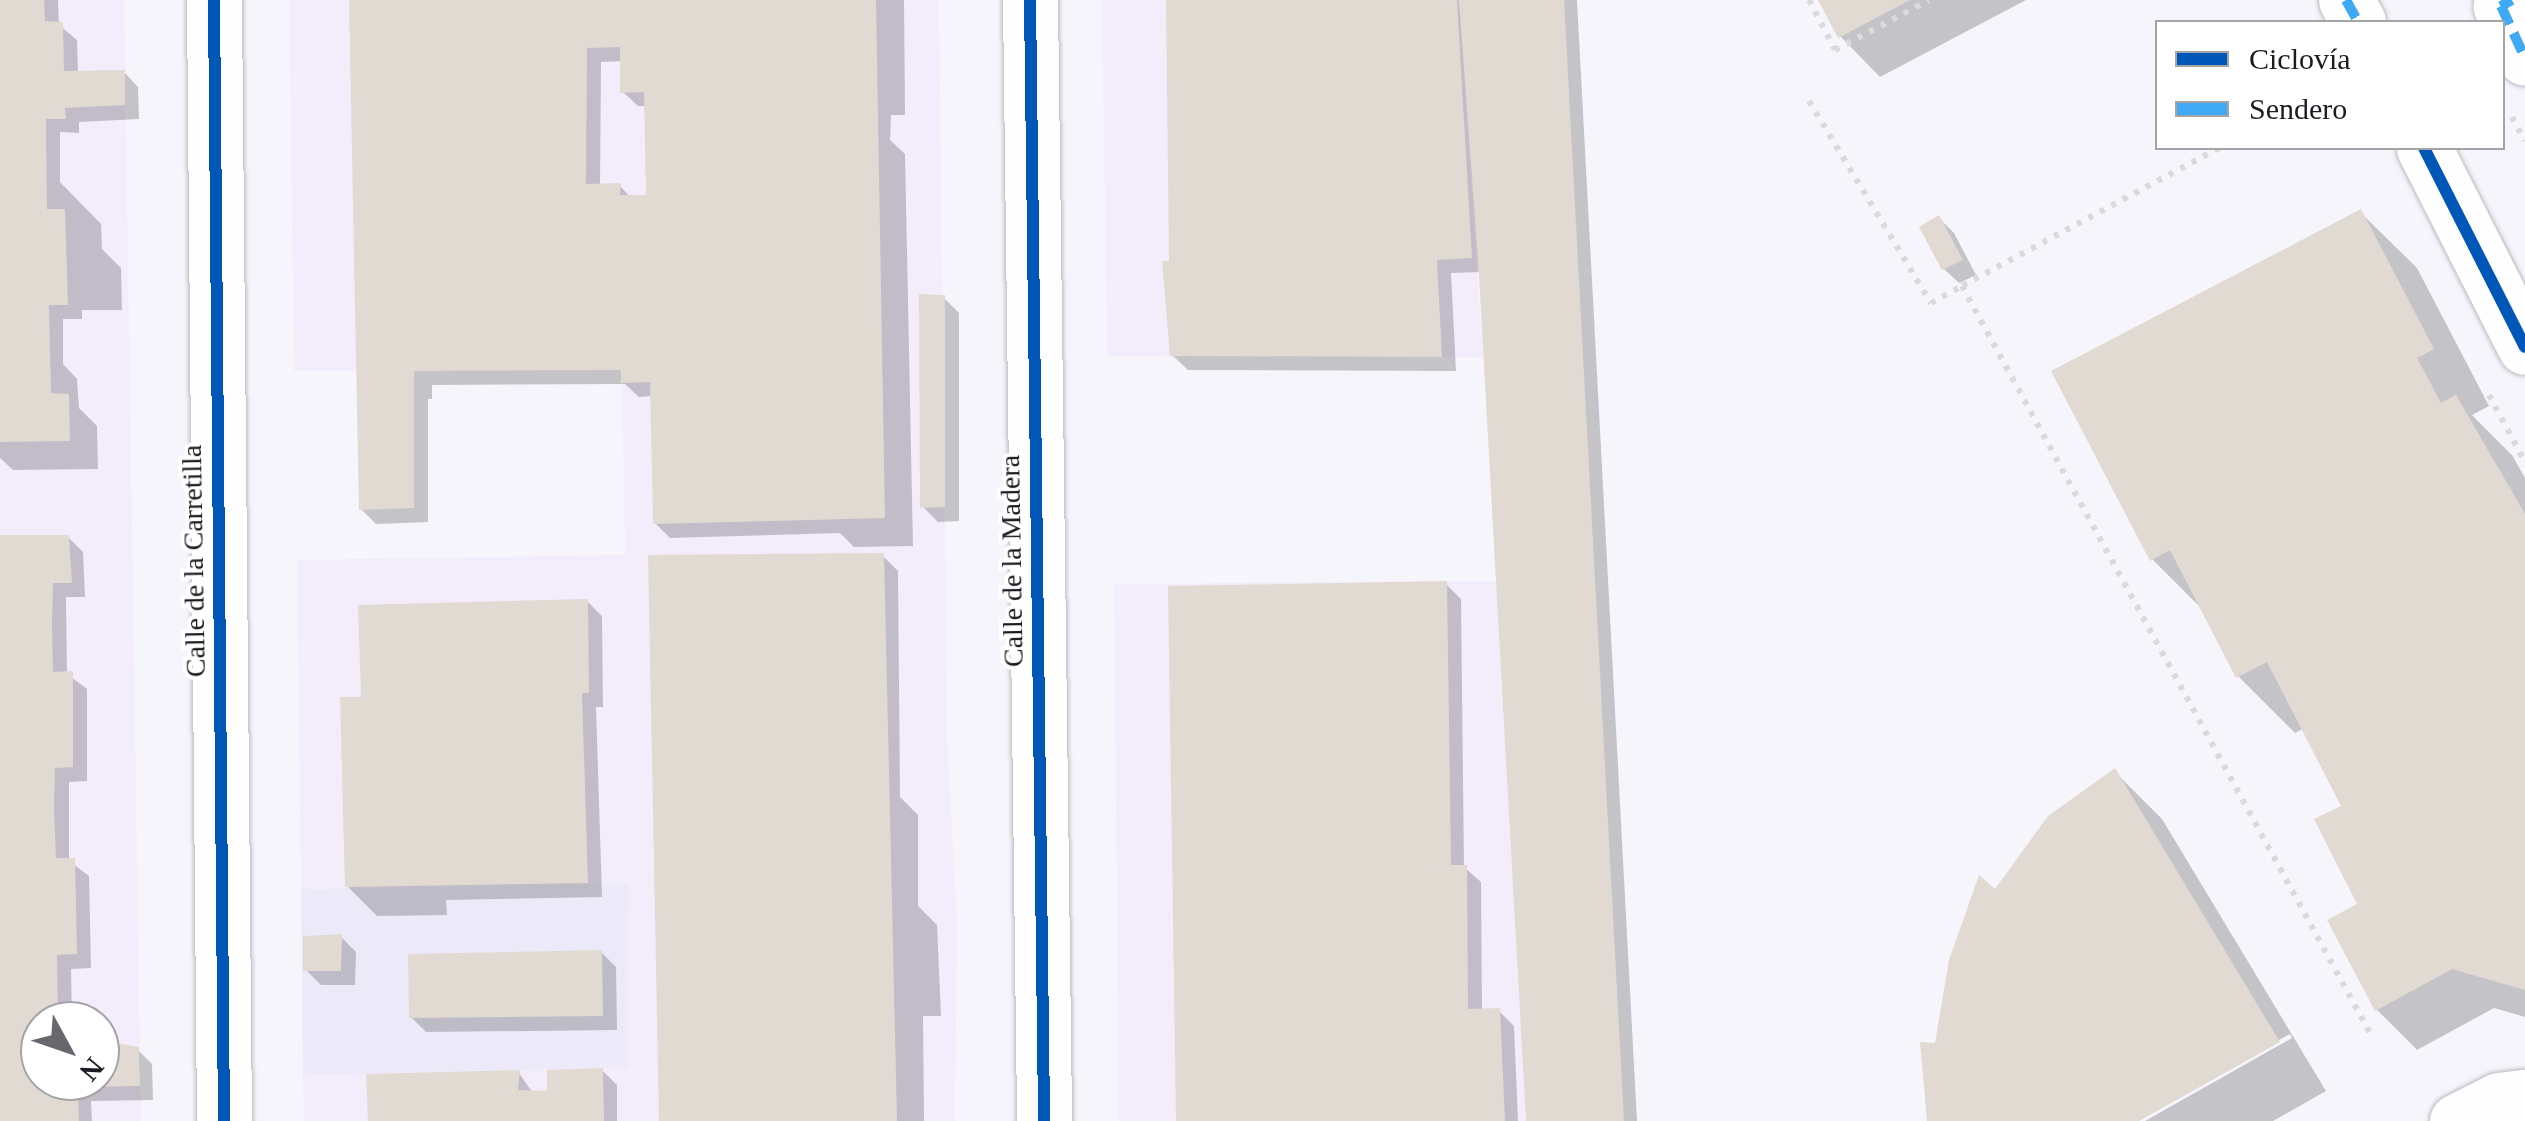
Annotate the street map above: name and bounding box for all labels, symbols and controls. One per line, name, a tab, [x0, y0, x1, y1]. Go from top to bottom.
legend	[2155, 20, 2505, 150]
text: Ciclovía	[2249, 42, 2351, 75]
text: Sendero	[2249, 92, 2347, 125]
street label: Calle de la Carretilla	[175, 444, 213, 678]
street label: Calle de la Madera	[993, 455, 1031, 667]
north arrow	[20, 1001, 120, 1101]
text: N	[73, 1052, 110, 1087]

